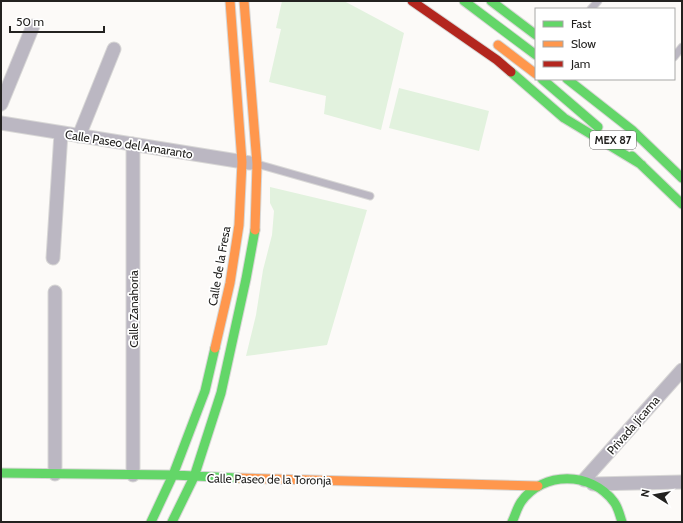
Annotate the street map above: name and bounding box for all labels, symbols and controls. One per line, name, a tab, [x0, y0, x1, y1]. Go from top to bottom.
scale bar	[10, 8, 104, 34]
legend	[535, 8, 675, 80]
text: 50 m	[16, 14, 44, 29]
text: Fast	[571, 16, 591, 31]
text: Slow	[571, 36, 596, 51]
text: Jam	[570, 56, 590, 71]
street label: Calle Paseo del Amaranto	[64, 126, 194, 162]
road number: MEX 87	[590, 131, 636, 149]
street label: Calle de la Fresa	[205, 225, 233, 307]
street label: Calle Zanahoria	[126, 270, 141, 348]
street label: Privada Jícama	[603, 392, 663, 457]
street label: Calle Paseo de la Toronja	[207, 470, 332, 488]
north arrow	[635, 475, 675, 515]
text: N	[638, 488, 653, 498]

